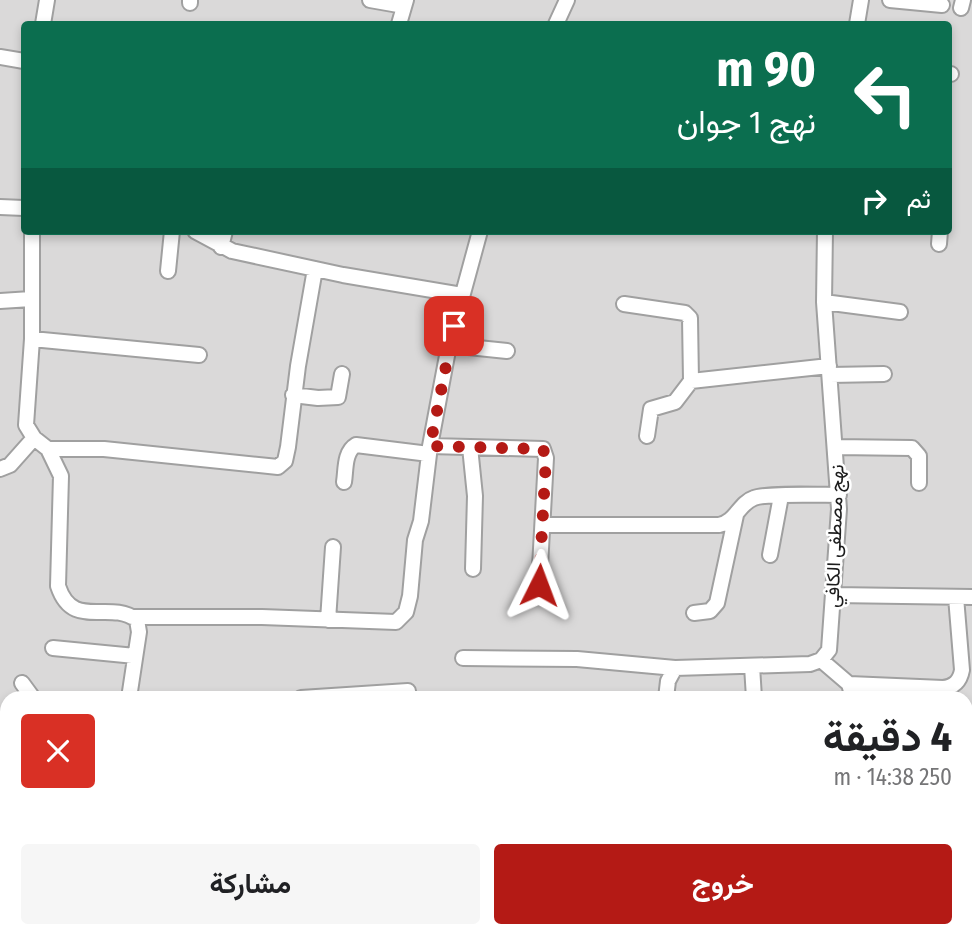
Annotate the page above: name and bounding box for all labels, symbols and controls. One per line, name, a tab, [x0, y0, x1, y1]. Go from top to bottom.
text: 90 m	[716, 40, 816, 99]
icon: left	[840, 49, 931, 140]
text: نهج 1 جوان	[677, 103, 816, 141]
icon: right	[855, 182, 893, 220]
text: ثم	[907, 184, 931, 215]
pin	[424, 296, 484, 356]
icon: arrive	[435, 307, 473, 345]
street label: نهج مصطفى الكافي	[821, 464, 852, 608]
position arrow	[502, 548, 576, 622]
text: 4 دقيقة	[823, 712, 952, 762]
button: close	[21, 714, 95, 788]
text: 250 m · 14:38	[833, 763, 952, 791]
button: مشاركة	[21, 844, 480, 924]
button: خروج	[494, 844, 952, 924]

